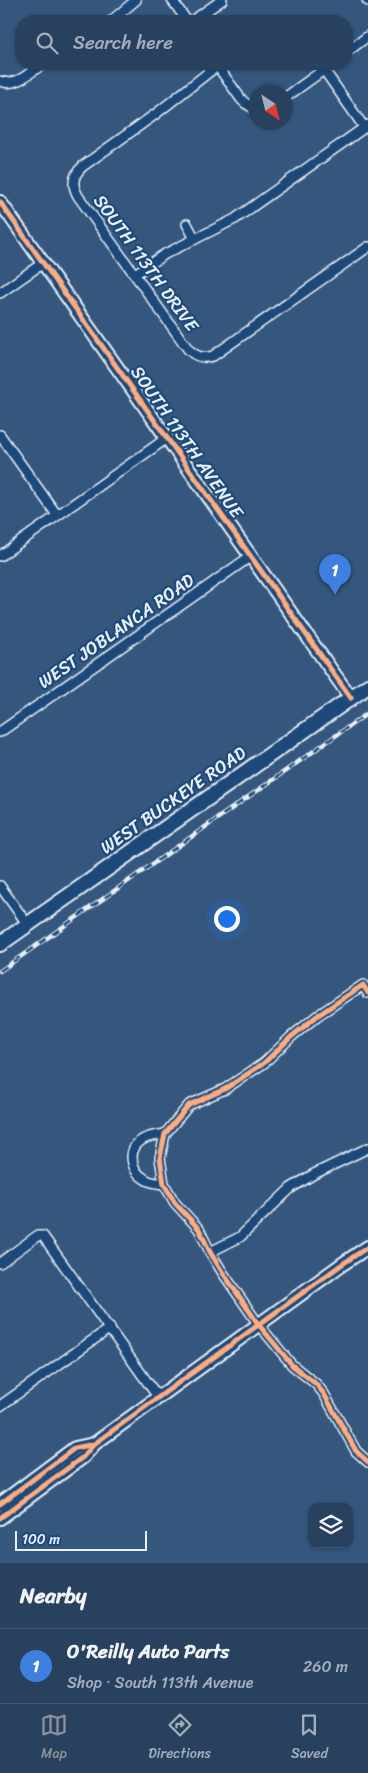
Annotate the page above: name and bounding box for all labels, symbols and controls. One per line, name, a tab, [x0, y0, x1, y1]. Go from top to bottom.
search box	[15, 15, 353, 70]
text: Search here	[73, 26, 173, 59]
icon: search	[33, 29, 61, 57]
north arrow	[248, 85, 293, 130]
street label: SOUTH 113TH DRIVE	[85, 187, 208, 340]
street label: SOUTH 113TH AVENUE	[122, 359, 253, 526]
pin: 1	[319, 554, 351, 595]
street label: WEST JOBLANCA ROAD	[31, 565, 201, 697]
street label: WEST BUCKEYE ROAD	[93, 737, 253, 863]
your location	[214, 906, 240, 932]
map controls	[308, 1503, 353, 1548]
button: layers	[308, 1503, 353, 1548]
text: 100 m	[22, 1527, 60, 1552]
scale bar	[15, 1528, 148, 1551]
text: Nearby	[20, 1577, 86, 1615]
text: O'Reilly Auto Parts	[67, 1635, 229, 1668]
text: 1	[33, 1652, 39, 1681]
text: 260 m	[303, 1652, 348, 1681]
text: Shop · South 113th Avenue	[67, 1668, 254, 1697]
tab: Map	[40, 1711, 68, 1766]
tab: Directions	[148, 1711, 211, 1766]
tab: Saved	[291, 1711, 328, 1766]

